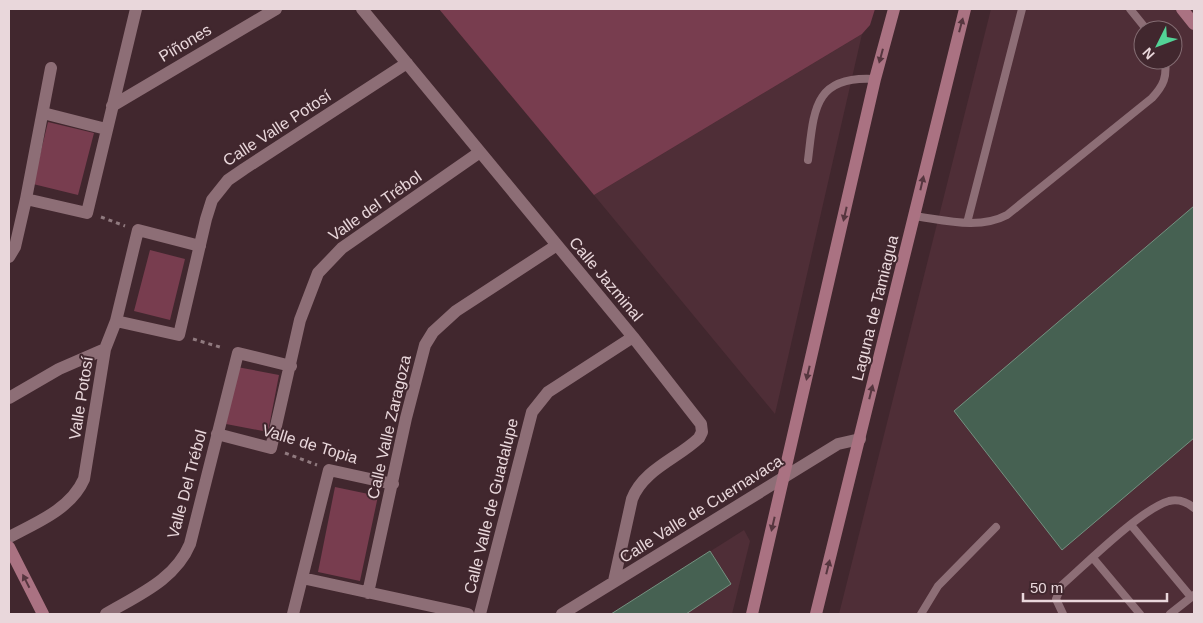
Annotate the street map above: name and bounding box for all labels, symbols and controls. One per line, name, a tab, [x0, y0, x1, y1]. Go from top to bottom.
one-way arrow	[957, 18, 965, 33]
north arrow	[1133, 20, 1183, 70]
street label: Piñones	[156, 21, 214, 65]
text: N	[1139, 45, 1158, 63]
one-way arrow	[877, 48, 885, 63]
street label: Calle Valle Potosí	[220, 87, 335, 169]
street label: Valle del Trébol	[325, 168, 425, 244]
one-way arrow	[918, 176, 926, 191]
one-way arrow	[840, 207, 848, 223]
street label: Laguna de Tamiagua	[849, 233, 901, 382]
street label: Calle Jazminal	[566, 234, 646, 324]
street label: Calle Valle Zaragoza	[364, 353, 414, 501]
street label: Valle Potosí	[66, 355, 96, 441]
one-way arrow	[804, 365, 812, 380]
one-way arrow	[867, 385, 875, 400]
street label: Calle Valle de Guadalupe	[461, 416, 521, 596]
street label: Valle de Topia	[260, 421, 360, 467]
street label: Valle Del Trébol	[164, 428, 210, 540]
street label: Calle Valle de Cuernavaca	[617, 452, 785, 566]
one-way arrow	[769, 516, 777, 531]
one-way arrow	[824, 559, 832, 574]
scale bar	[1023, 570, 1167, 602]
one-way arrow	[22, 573, 30, 588]
text: 50 m	[1030, 579, 1063, 596]

